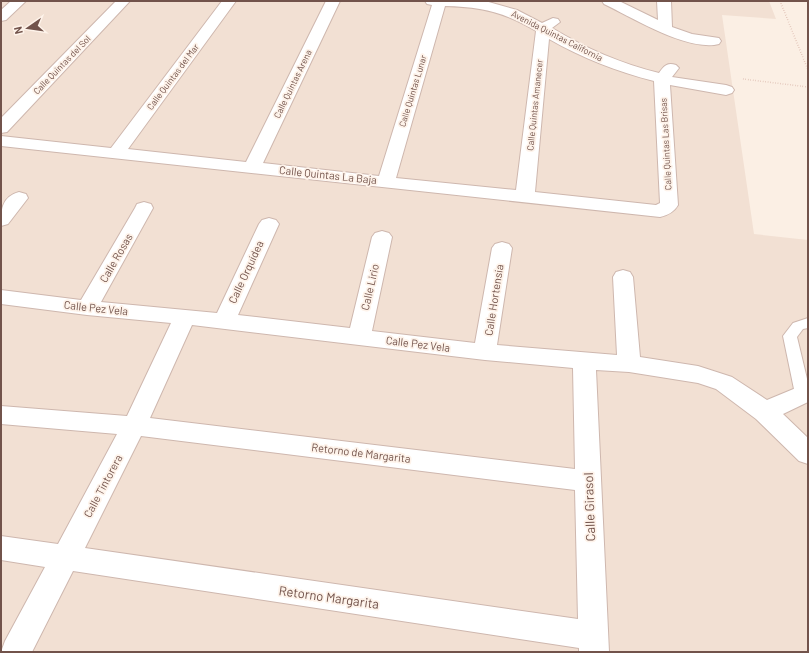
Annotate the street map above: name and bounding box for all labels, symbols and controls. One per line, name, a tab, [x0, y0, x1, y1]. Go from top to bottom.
north arrow	[8, 8, 48, 48]
street label: Avenida Quintas California	[510, 8, 605, 63]
text: N	[11, 25, 25, 35]
street label: Calle Quintas del Sol	[31, 33, 93, 96]
street label: Calle Quintas del Mar	[144, 41, 201, 112]
street label: Calle Quintas Arena	[271, 48, 314, 120]
street label: Calle Quintas Lunar	[396, 53, 429, 128]
street label: Calle Quintas Amanecer	[524, 58, 545, 151]
street label: Calle Quintas Las Brisas	[658, 98, 673, 190]
street label: Calle Quintas La Baja	[279, 163, 378, 186]
street label: Calle Rosas	[96, 231, 135, 284]
street label: Calle Orquídea	[225, 238, 266, 305]
street label: Calle Lirio	[358, 262, 381, 311]
street label: Calle Hortensia	[481, 263, 506, 337]
street label: Calle Pez Vela	[63, 298, 129, 317]
street label: Calle Pez Vela	[385, 333, 451, 354]
street label: Retorno de Margarita	[311, 440, 411, 465]
street label: Calle Tintorera	[81, 452, 125, 519]
street label: Calle Girasol	[580, 472, 598, 542]
street label: Retorno Margarita	[278, 582, 380, 612]

